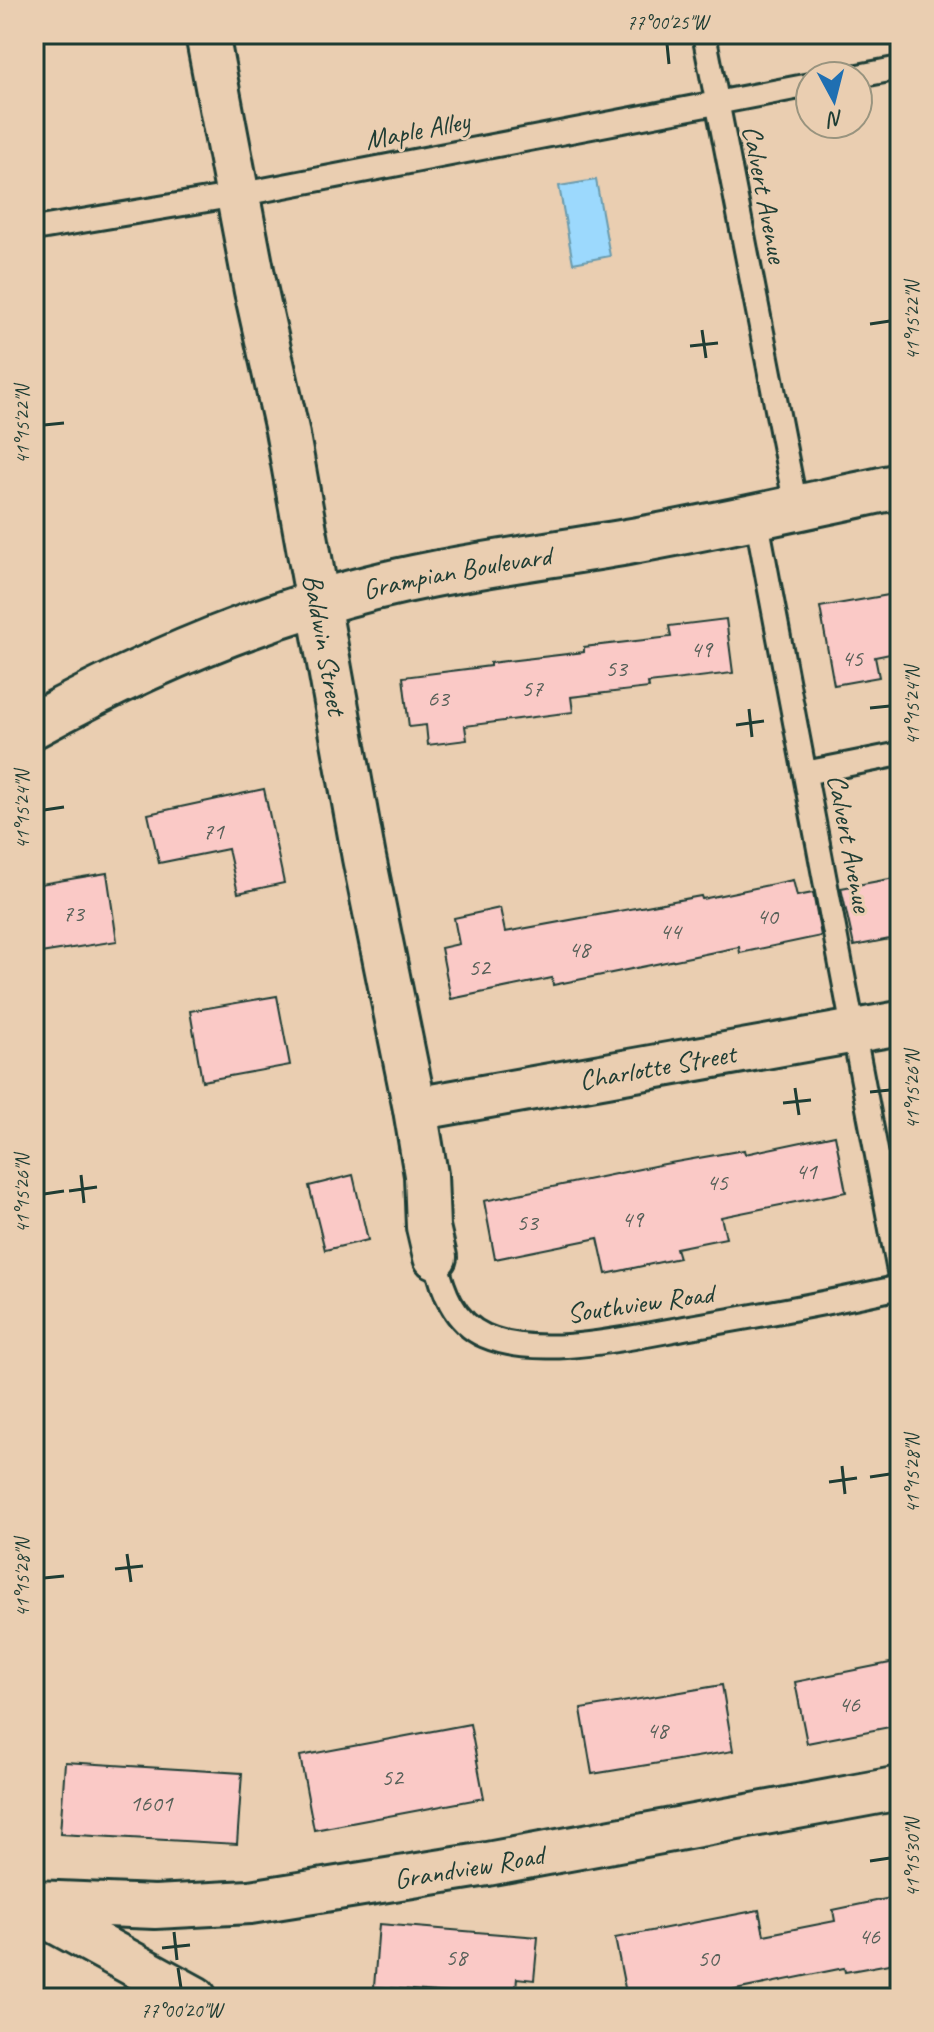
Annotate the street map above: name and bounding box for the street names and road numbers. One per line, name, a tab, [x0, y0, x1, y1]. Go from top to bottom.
street label: Maple Alley	[362, 102, 475, 157]
street label: Calvert Avenue	[735, 122, 796, 268]
street label: Grampian Boulevard	[359, 536, 557, 607]
street label: Baldwin Street	[296, 571, 356, 720]
street label: Calvert Avenue	[820, 771, 881, 917]
street label: Charlotte Street	[576, 1035, 741, 1097]
street label: Southview Road	[565, 1275, 719, 1331]
street label: Grandview Road	[392, 1836, 551, 1896]

